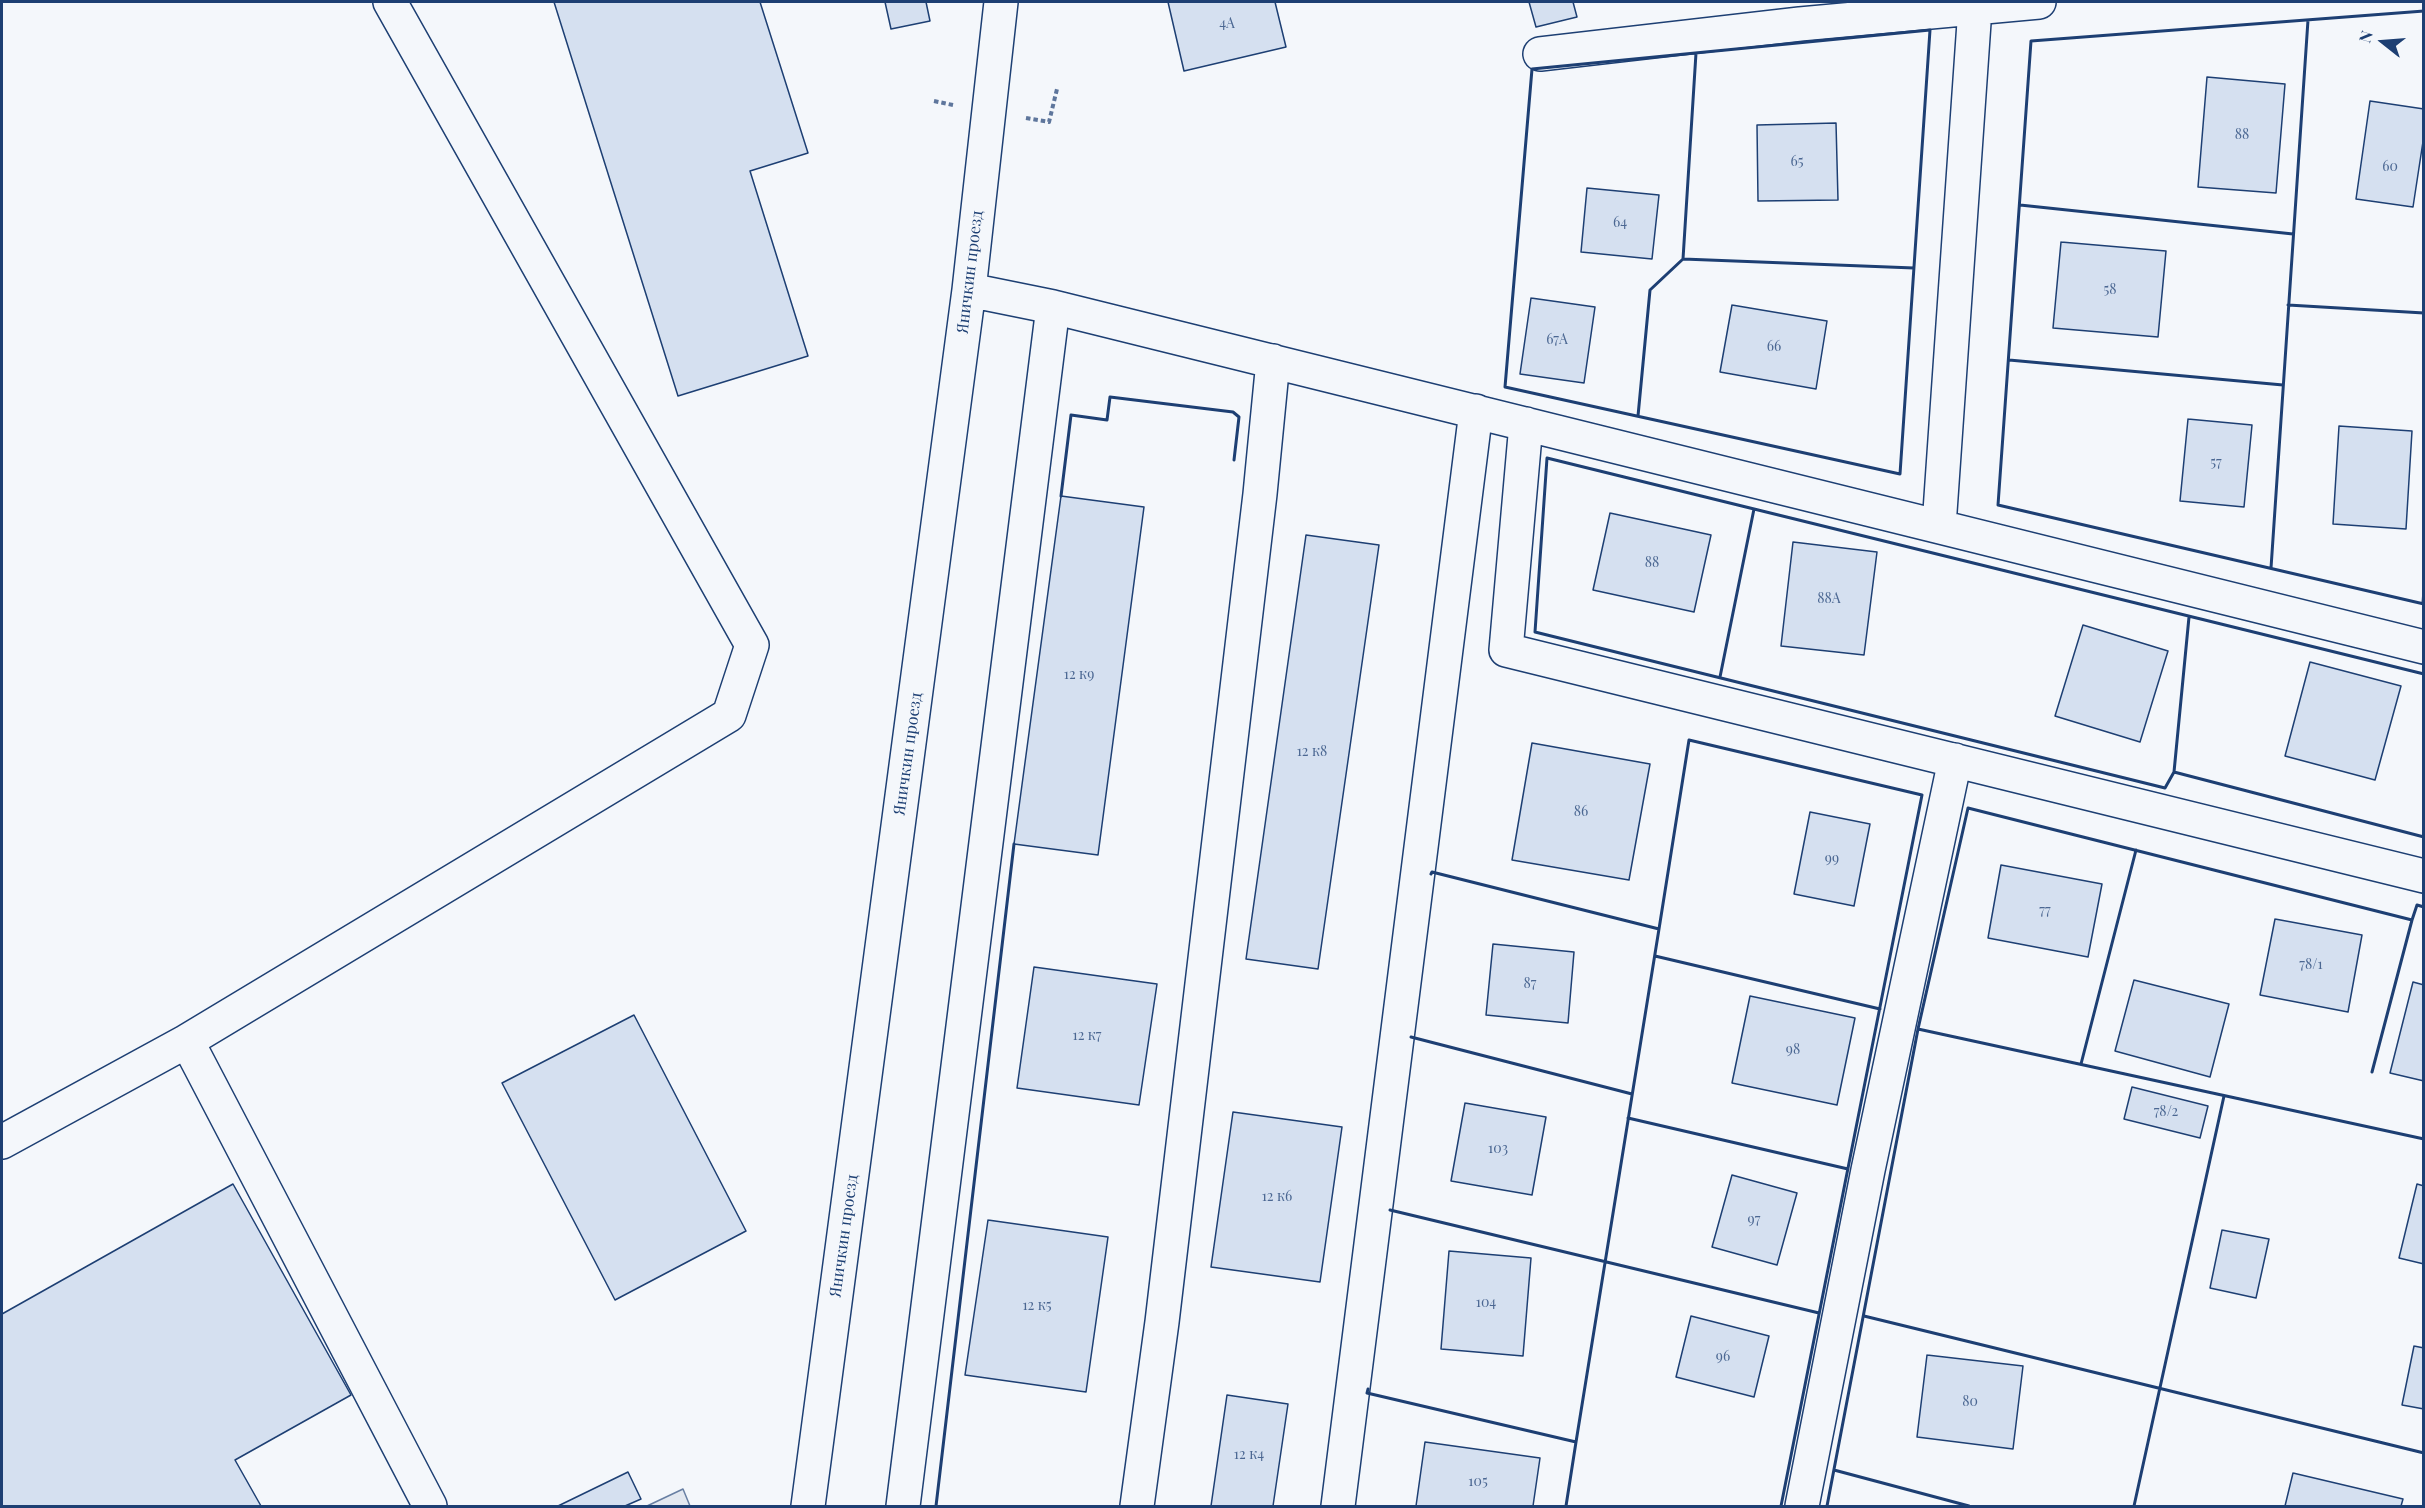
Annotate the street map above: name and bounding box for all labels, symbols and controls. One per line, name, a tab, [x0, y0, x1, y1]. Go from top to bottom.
north arrow	[2353, 12, 2413, 72]
house number: 4А	[1219, 16, 1235, 32]
text: N	[2354, 28, 2377, 45]
house number: 88	[2235, 127, 2249, 143]
house number: 65	[1790, 154, 1804, 170]
house number: 60	[2382, 159, 2398, 175]
street label: Яничкин проезд	[953, 209, 987, 335]
house number: 64	[1613, 215, 1627, 231]
house number: 58	[2103, 282, 2117, 298]
house number: 67А	[1546, 332, 1568, 348]
house number: 66	[1767, 339, 1781, 355]
house number: 57	[2210, 455, 2222, 471]
house number: 88	[1645, 555, 1659, 571]
house number: 88А	[1817, 591, 1841, 607]
house number: 12 к9	[1064, 667, 1094, 683]
street label: Яничкин проезд	[890, 691, 926, 817]
house number: 12 к8	[1297, 744, 1327, 760]
house number: 86	[1574, 804, 1588, 820]
house number: 99	[1825, 851, 1839, 867]
house number: 77	[2039, 903, 2051, 919]
house number: 78/1	[2299, 957, 2323, 973]
house number: 87	[1524, 976, 1536, 992]
house number: 12 к7	[1072, 1028, 1102, 1044]
house number: 98	[1786, 1042, 1800, 1058]
house number: 78/2	[2154, 1104, 2178, 1120]
house number: 103	[1488, 1141, 1508, 1157]
street label: Яничкин проезд	[826, 1173, 862, 1299]
house number: 12 к6	[1262, 1189, 1292, 1205]
house number: 97	[1748, 1212, 1760, 1228]
house number: 104	[1476, 1295, 1496, 1311]
house number: 12 к5	[1022, 1298, 1052, 1314]
house number: 96	[1716, 1349, 1730, 1365]
house number: 80	[1962, 1394, 1978, 1410]
house number: 12 к4	[1234, 1447, 1264, 1463]
house number: 105	[1468, 1474, 1488, 1490]

